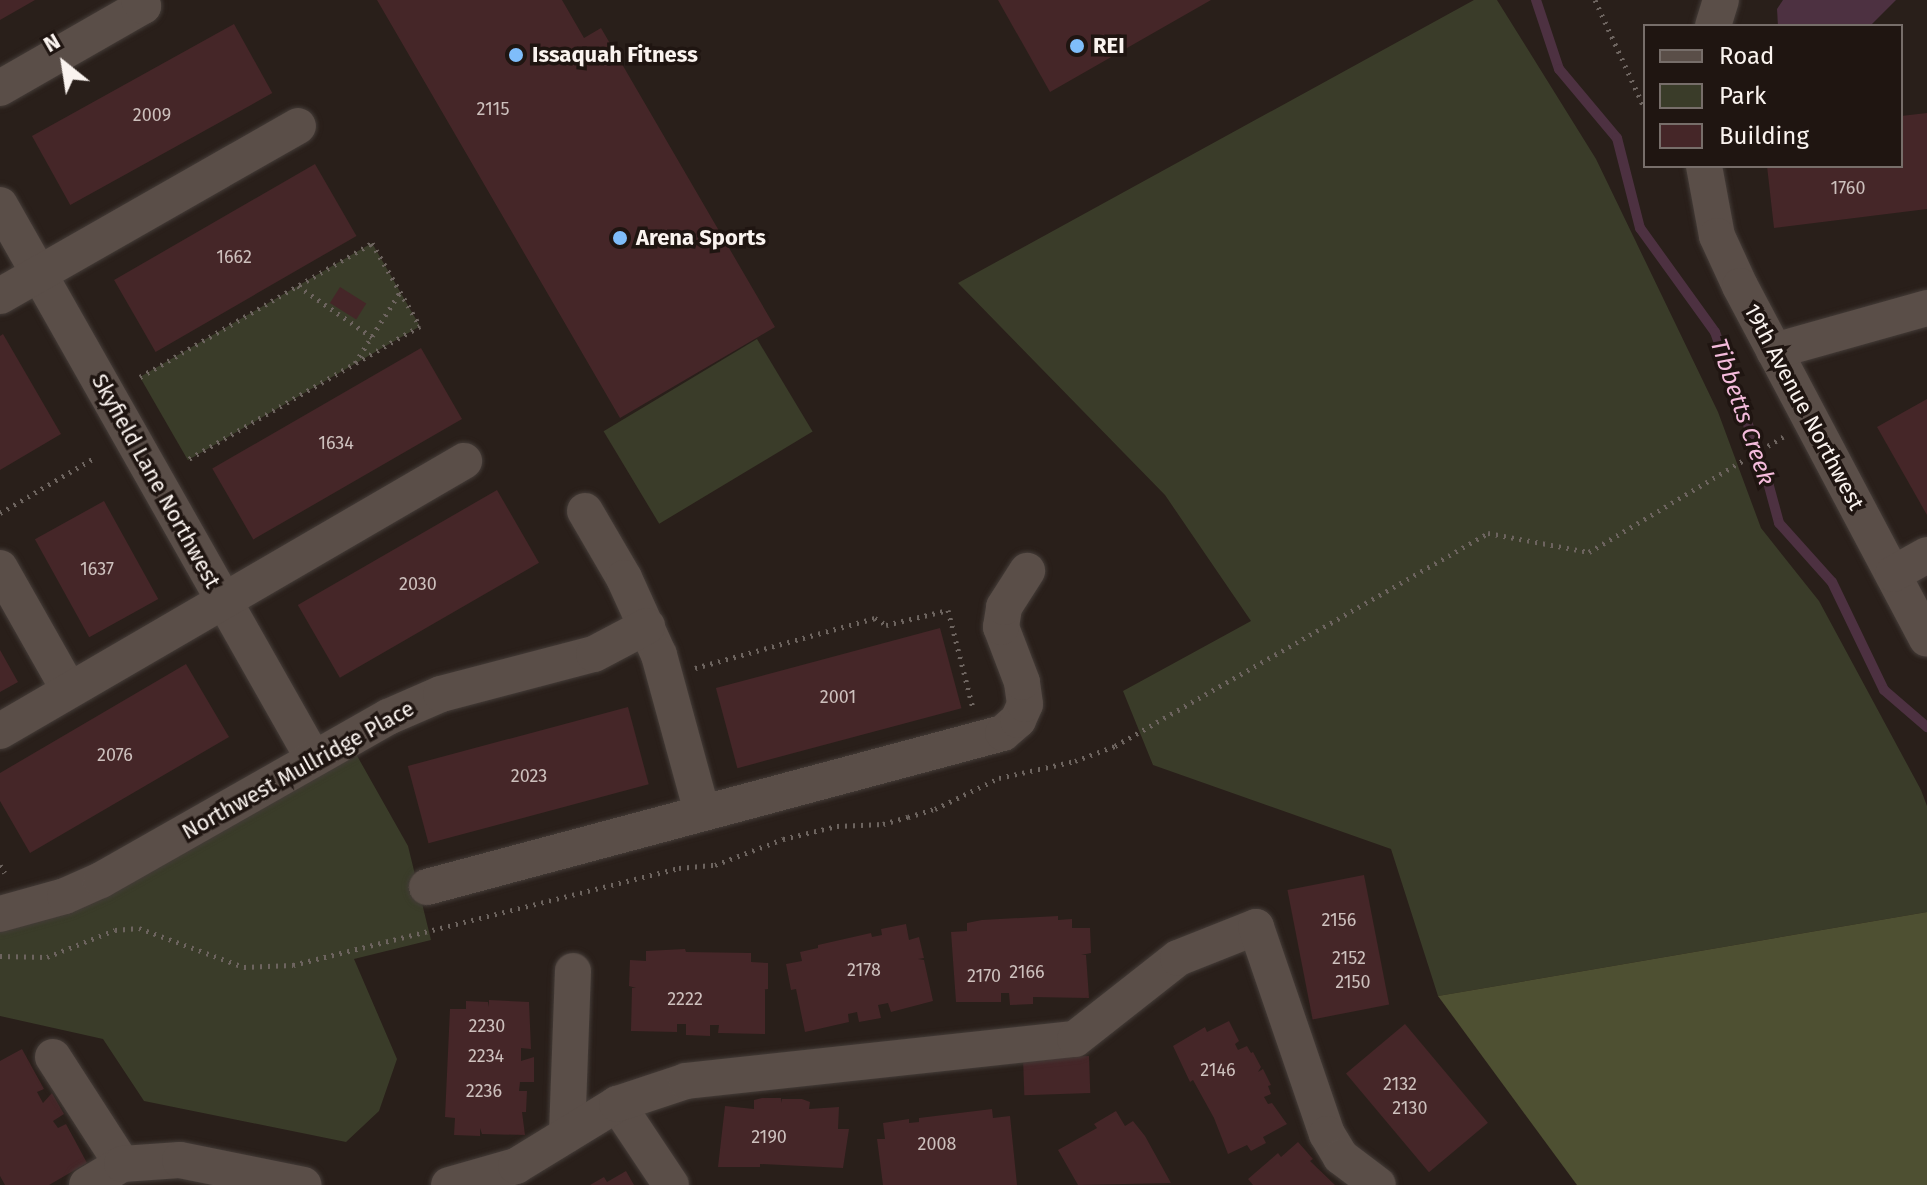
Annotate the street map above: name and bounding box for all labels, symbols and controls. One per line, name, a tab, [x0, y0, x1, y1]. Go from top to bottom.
north arrow	[24, 24, 104, 104]
legend	[1643, 24, 1903, 168]
text: N	[39, 27, 65, 58]
place label: REI	[1093, 33, 1125, 59]
marker: REI	[1068, 37, 1086, 55]
place label: Issaquah Fitness	[532, 42, 698, 68]
text: Road	[1719, 42, 1774, 70]
marker: Issaquah Fitness	[507, 46, 525, 64]
text: Park	[1719, 82, 1766, 110]
house number: 2115	[477, 98, 509, 120]
house number: 2009	[133, 104, 171, 126]
text: Building	[1719, 122, 1809, 150]
house number: 1760	[1830, 177, 1866, 199]
place label: Arena Sports	[636, 225, 766, 251]
marker: Arena Sports	[611, 229, 629, 247]
house number: 1662	[216, 246, 252, 268]
street label: 19th Avenue Northwest	[1738, 299, 1870, 515]
water label: Tibbetts Creek	[1704, 335, 1780, 489]
street label: Skyfield Lane Northwest	[86, 369, 226, 593]
house number: 1634	[318, 432, 354, 454]
house number: 1637	[80, 558, 114, 580]
house number: 2030	[399, 573, 437, 595]
house number: 2001	[820, 686, 856, 708]
street label: Northwest Mullridge Place	[177, 695, 419, 845]
house number: 2076	[97, 744, 133, 766]
house number: 2023	[511, 765, 547, 787]
house number: 2156	[1322, 909, 1356, 931]
house number: 2152	[1332, 947, 1366, 969]
house number: 2178	[847, 959, 881, 981]
house number: 2166	[1009, 961, 1045, 983]
house number: 2170	[967, 965, 1001, 987]
house number: 2150	[1335, 971, 1371, 993]
house number: 2222	[667, 988, 703, 1010]
house number: 2230	[469, 1015, 505, 1037]
house number: 2234	[468, 1045, 504, 1067]
house number: 2146	[1200, 1059, 1236, 1081]
house number: 2132	[1383, 1073, 1417, 1095]
house number: 2236	[466, 1080, 502, 1102]
house number: 2130	[1392, 1097, 1428, 1119]
house number: 2190	[751, 1126, 787, 1148]
house number: 2008	[918, 1133, 956, 1155]

